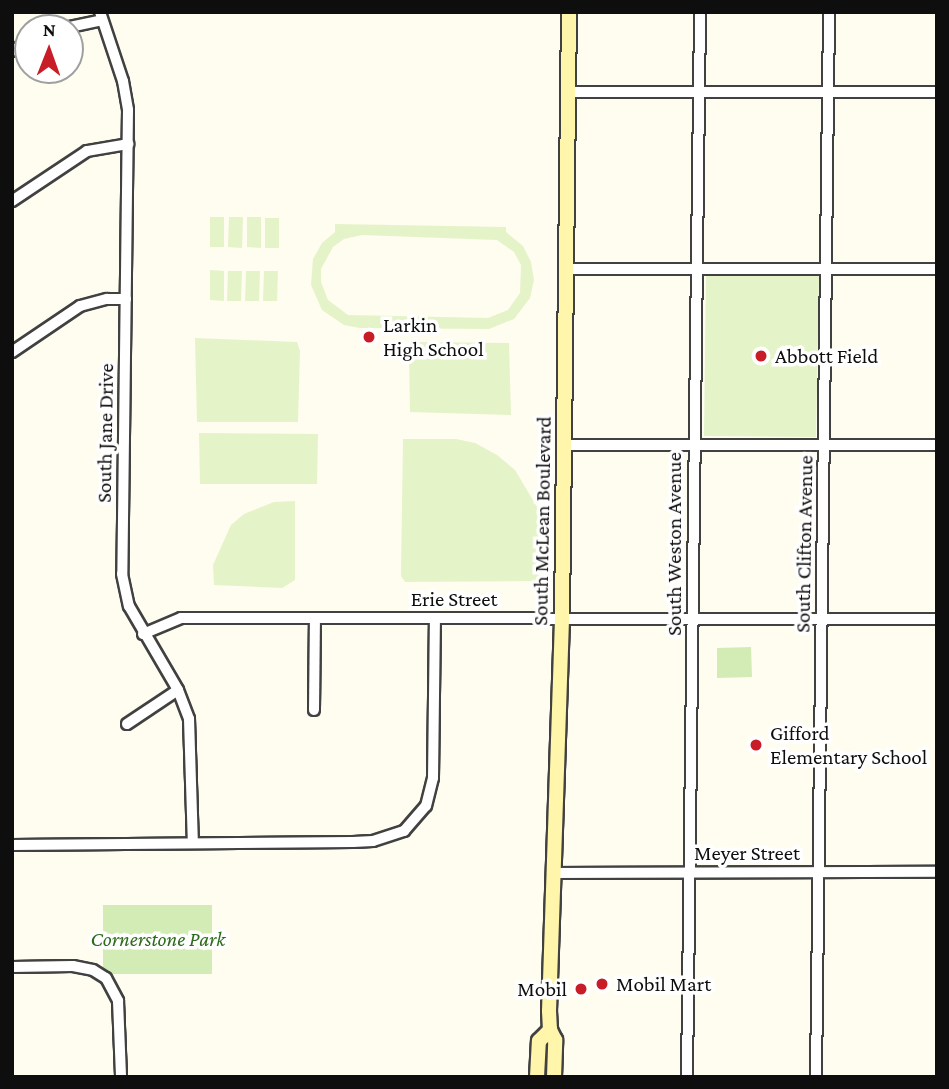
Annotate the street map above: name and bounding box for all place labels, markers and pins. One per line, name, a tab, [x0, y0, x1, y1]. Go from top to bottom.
place label: Larkin High School	[383, 312, 484, 362]
marker: Larkin High School	[361, 329, 377, 345]
place label: Abbott Field	[775, 343, 878, 369]
marker: Abbott Field	[753, 348, 769, 364]
place label: Gifford Elementary School	[770, 720, 927, 770]
marker: Gifford Elementary School	[748, 737, 764, 753]
place label: Mobil Mart	[616, 971, 711, 997]
place label: Mobil	[517, 976, 567, 1002]
marker: Mobil Mart	[594, 976, 610, 992]
marker: Mobil	[573, 981, 589, 997]

